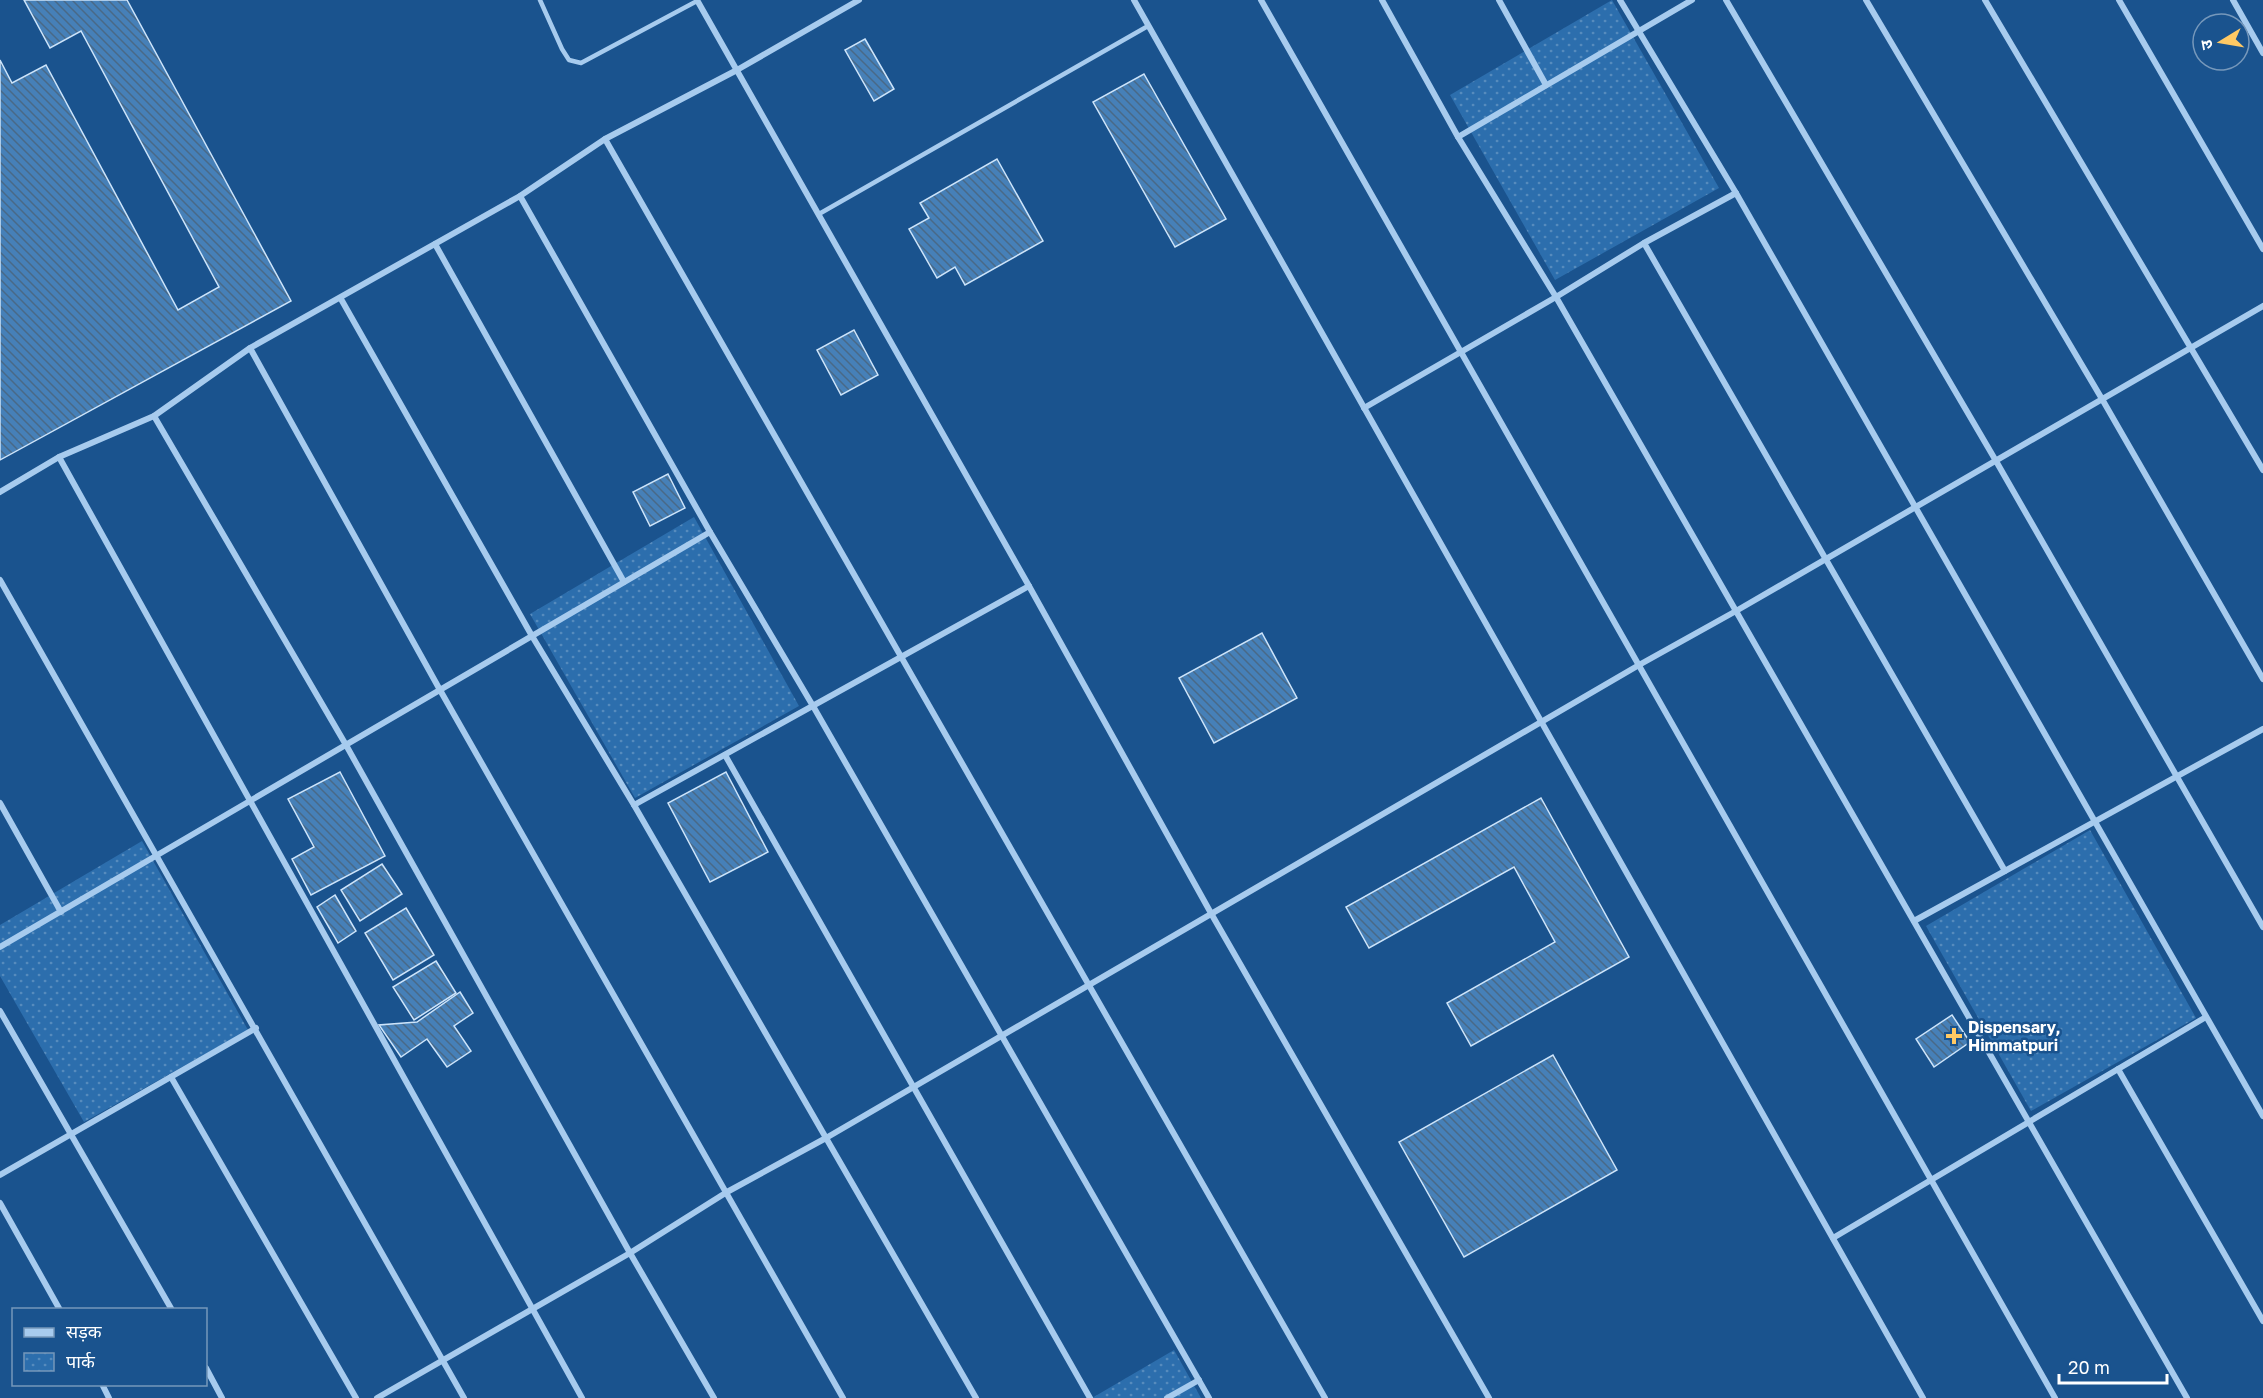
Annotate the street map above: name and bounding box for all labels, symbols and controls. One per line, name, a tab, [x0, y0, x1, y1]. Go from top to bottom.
north arrow	[2191, 12, 2251, 72]
text: उ	[2195, 38, 2217, 51]
place label: Dispensary, Himmatpuri	[1968, 1017, 2061, 1055]
marker: Dispensary, Himmatpuri	[1945, 1027, 1963, 1045]
legend	[12, 1308, 207, 1386]
text: सड़क	[66, 1320, 103, 1342]
scale bar	[2059, 1347, 2167, 1385]
text: पार्क	[66, 1350, 96, 1372]
text: 20 m	[2068, 1356, 2110, 1378]

